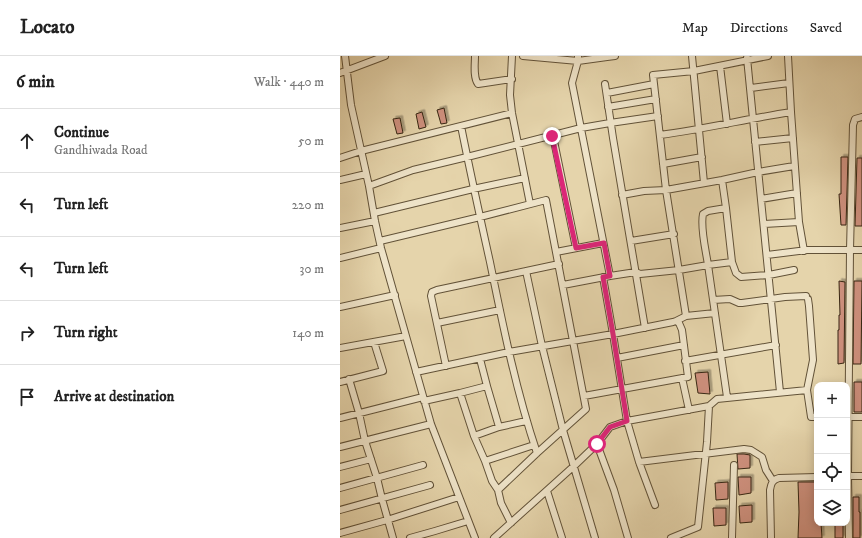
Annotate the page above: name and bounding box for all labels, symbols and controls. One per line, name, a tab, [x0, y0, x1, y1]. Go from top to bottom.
text: Locato	[20, 16, 75, 39]
text: Map	[682, 19, 708, 37]
text: Directions	[730, 19, 788, 37]
text: Saved	[810, 19, 842, 37]
text: 6 min	[16, 71, 55, 93]
text: Walk · 440 m	[254, 74, 324, 90]
text: Continue	[54, 123, 109, 142]
route end	[543, 127, 561, 145]
icon: ahead	[16, 130, 38, 152]
text: 50 m	[298, 133, 324, 149]
text: Gandhiwada Road	[54, 142, 148, 158]
icon: left	[16, 194, 38, 216]
text: Turn left	[54, 195, 108, 214]
text: 220 m	[292, 197, 324, 213]
icon: left	[16, 258, 38, 280]
text: Turn left	[54, 259, 108, 278]
text: 30 m	[300, 261, 324, 277]
icon: right	[16, 322, 38, 344]
text: Turn right	[54, 323, 117, 342]
text: 140 m	[292, 325, 324, 341]
map controls	[814, 382, 850, 526]
button: +	[814, 382, 850, 418]
icon: arrive	[16, 386, 38, 408]
text: Arrive at destination	[54, 387, 174, 406]
button: −	[814, 418, 850, 454]
route start	[588, 435, 606, 453]
button: locate	[814, 454, 850, 490]
button: layers	[814, 490, 850, 526]

